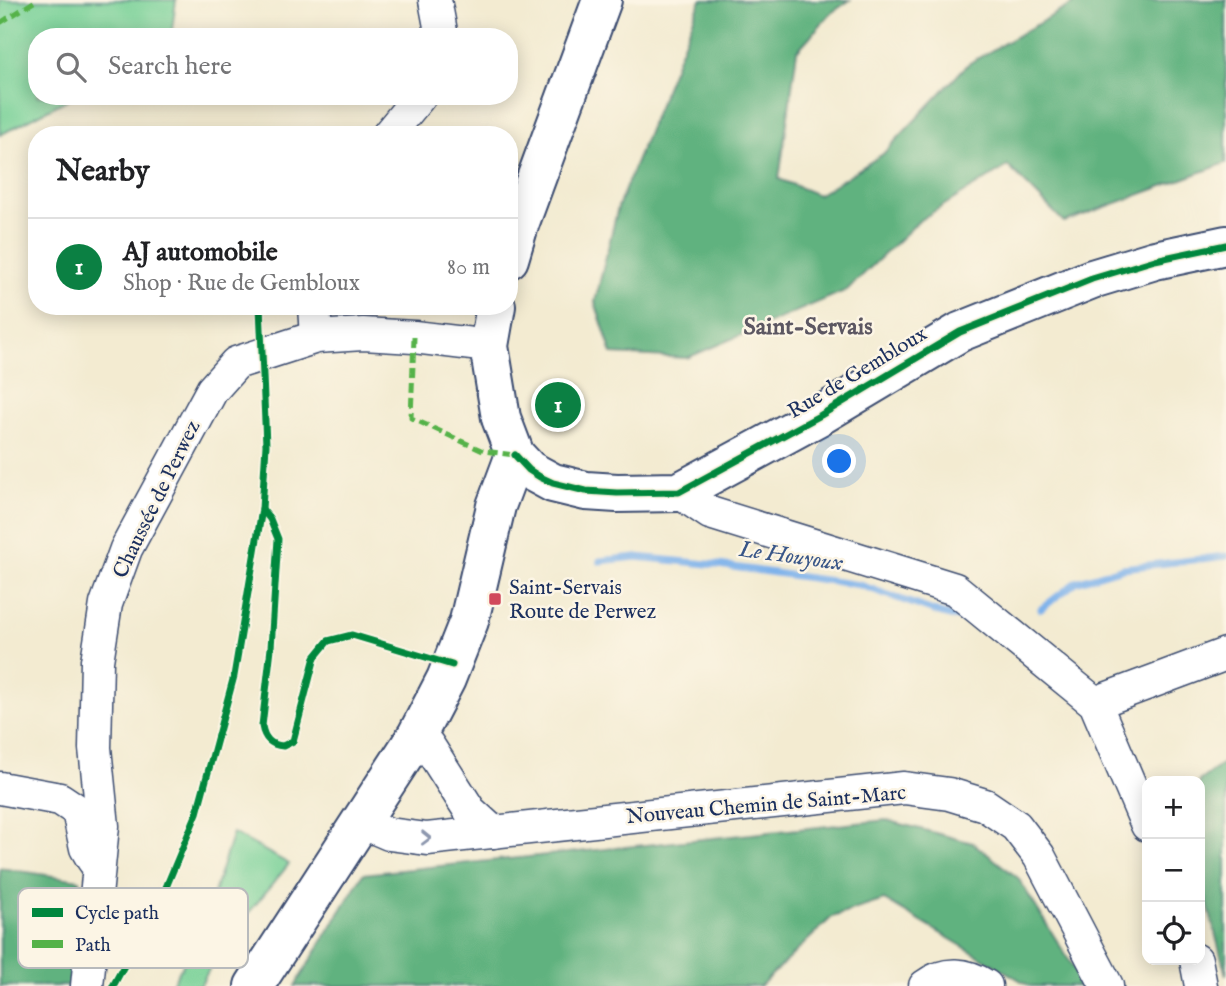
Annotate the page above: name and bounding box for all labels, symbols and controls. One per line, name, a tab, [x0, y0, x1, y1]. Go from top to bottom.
search box	[28, 28, 518, 105]
icon: search	[52, 48, 90, 86]
text: Search here	[108, 50, 232, 83]
text: Nearby	[56, 153, 149, 191]
text: AJ automobile	[123, 236, 278, 269]
text: 1	[75, 253, 83, 282]
text: 80 m	[447, 253, 490, 282]
text: Shop · Rue de Gembloux	[123, 269, 360, 298]
district label: Saint-Servais	[743, 312, 873, 343]
street label: Rue de Gembloux	[783, 321, 932, 426]
pin: 1	[535, 379, 581, 431]
street label: Chaussée de Perwez	[107, 416, 207, 583]
your location	[822, 444, 856, 478]
water label: Le Houyoux	[736, 535, 845, 578]
place label: Saint-Servais Route de Perwez	[509, 575, 656, 626]
marker: Saint-Servais Route de Perwez	[487, 591, 503, 607]
map controls	[1142, 776, 1205, 965]
button: +	[1142, 776, 1205, 839]
street label: Nouveau Chemin de Saint-Marc	[625, 780, 907, 831]
one-way arrow	[421, 830, 432, 845]
button: −	[1142, 839, 1205, 902]
legend	[18, 888, 248, 968]
text: Cycle path	[75, 902, 159, 926]
button: locate	[1142, 902, 1205, 965]
text: Path	[75, 934, 111, 958]

